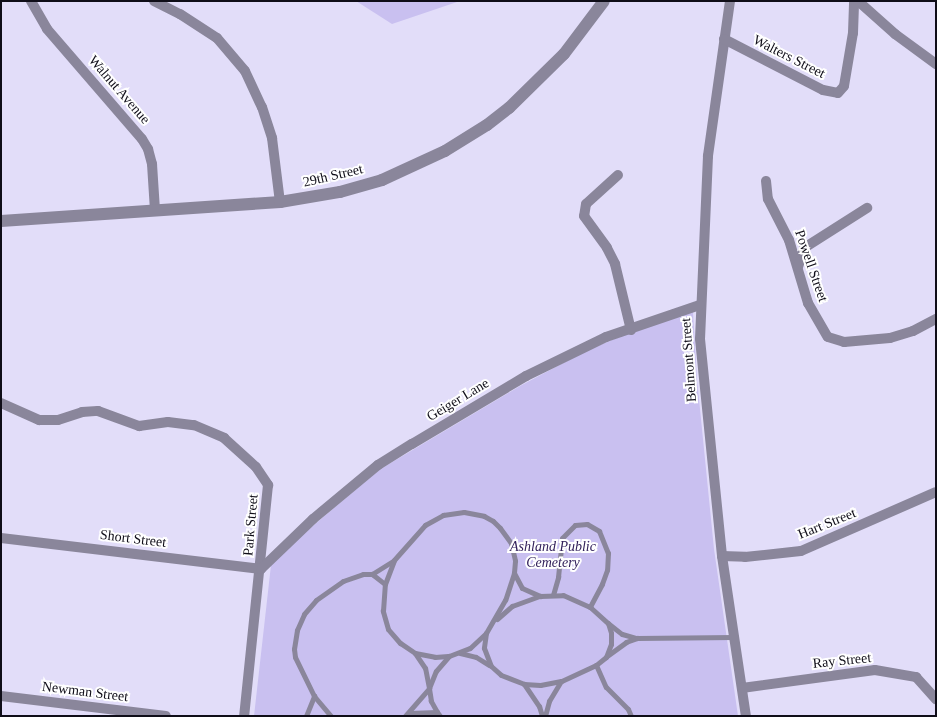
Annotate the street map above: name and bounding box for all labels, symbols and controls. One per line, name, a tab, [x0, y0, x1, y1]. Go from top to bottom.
street label: Walters Street	[750, 32, 828, 82]
street label: Walnut Avenue	[84, 52, 154, 128]
street label: 29th Street	[301, 161, 365, 191]
street label: Powell Street	[791, 228, 831, 304]
street label: Belmont Street	[678, 317, 700, 403]
street label: Geiger Lane	[424, 375, 492, 425]
street label: Park Street	[240, 493, 262, 557]
street label: Hart Street	[796, 505, 858, 543]
street label: Short Street	[99, 527, 167, 551]
park label: Ashland Public Cemetery	[510, 539, 596, 572]
street label: Ray Street	[812, 650, 872, 672]
street label: Newman Street	[41, 678, 129, 706]

